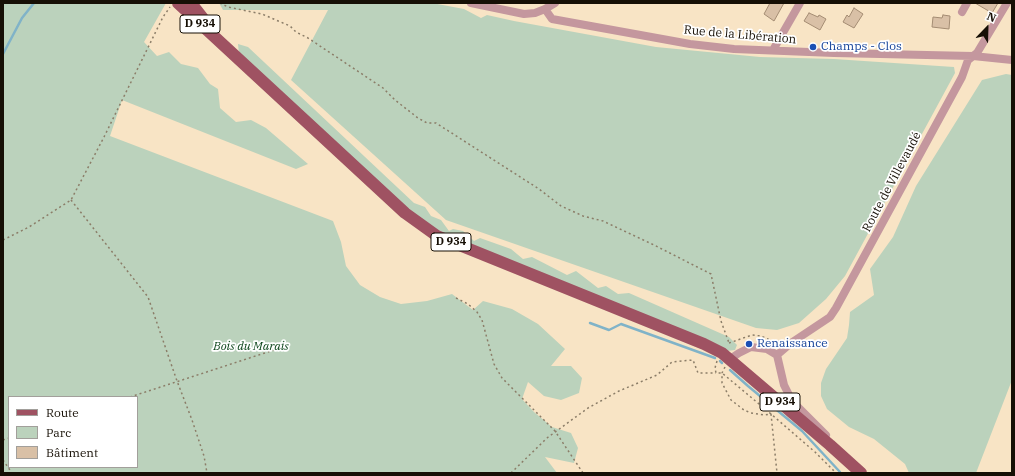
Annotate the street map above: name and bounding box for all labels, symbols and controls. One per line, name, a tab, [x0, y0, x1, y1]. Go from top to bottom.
north arrow	[967, 8, 1007, 48]
text: N	[985, 9, 998, 25]
road number: D 934	[180, 15, 220, 33]
street label: Rue de la Libération	[683, 23, 797, 47]
place label: Champs - Clos	[821, 40, 902, 54]
marker: Champs - Clos	[808, 42, 818, 52]
street label: Route de Villevaudé	[860, 130, 924, 234]
road number: D 934	[431, 233, 471, 251]
place label: Renaissance	[757, 337, 828, 351]
marker: Renaissance	[744, 339, 754, 349]
park label: Bois du Marais	[213, 340, 289, 354]
road number: D 934	[760, 393, 800, 411]
legend	[8, 396, 138, 468]
text: Route	[46, 405, 79, 420]
text: Parc	[46, 425, 71, 440]
text: Bâtiment	[46, 445, 98, 460]

